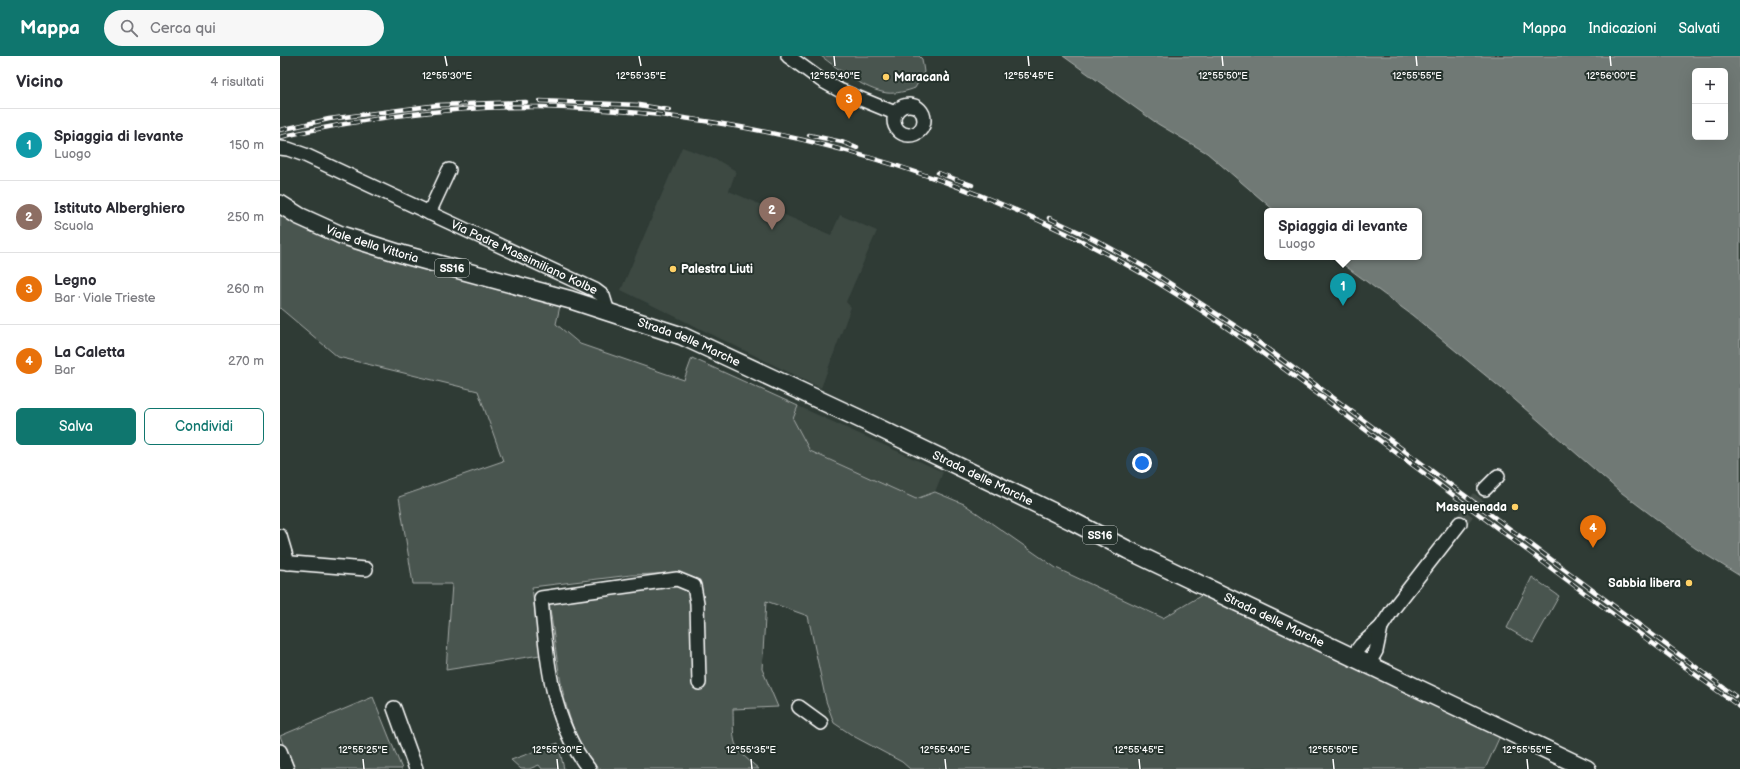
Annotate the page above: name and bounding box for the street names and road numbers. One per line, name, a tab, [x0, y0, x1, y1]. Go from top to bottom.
street label: Via Padre Massimiliano Kolbe	[448, 216, 600, 298]
street label: Viale della Vittoria	[323, 222, 421, 266]
road number: SS16	[435, 259, 469, 277]
street label: Strada delle Marche	[636, 315, 743, 370]
street label: Strada delle Marche	[930, 447, 1036, 509]
road number: SS16	[1083, 526, 1117, 544]
street label: Strada delle Marche	[1221, 589, 1327, 650]

